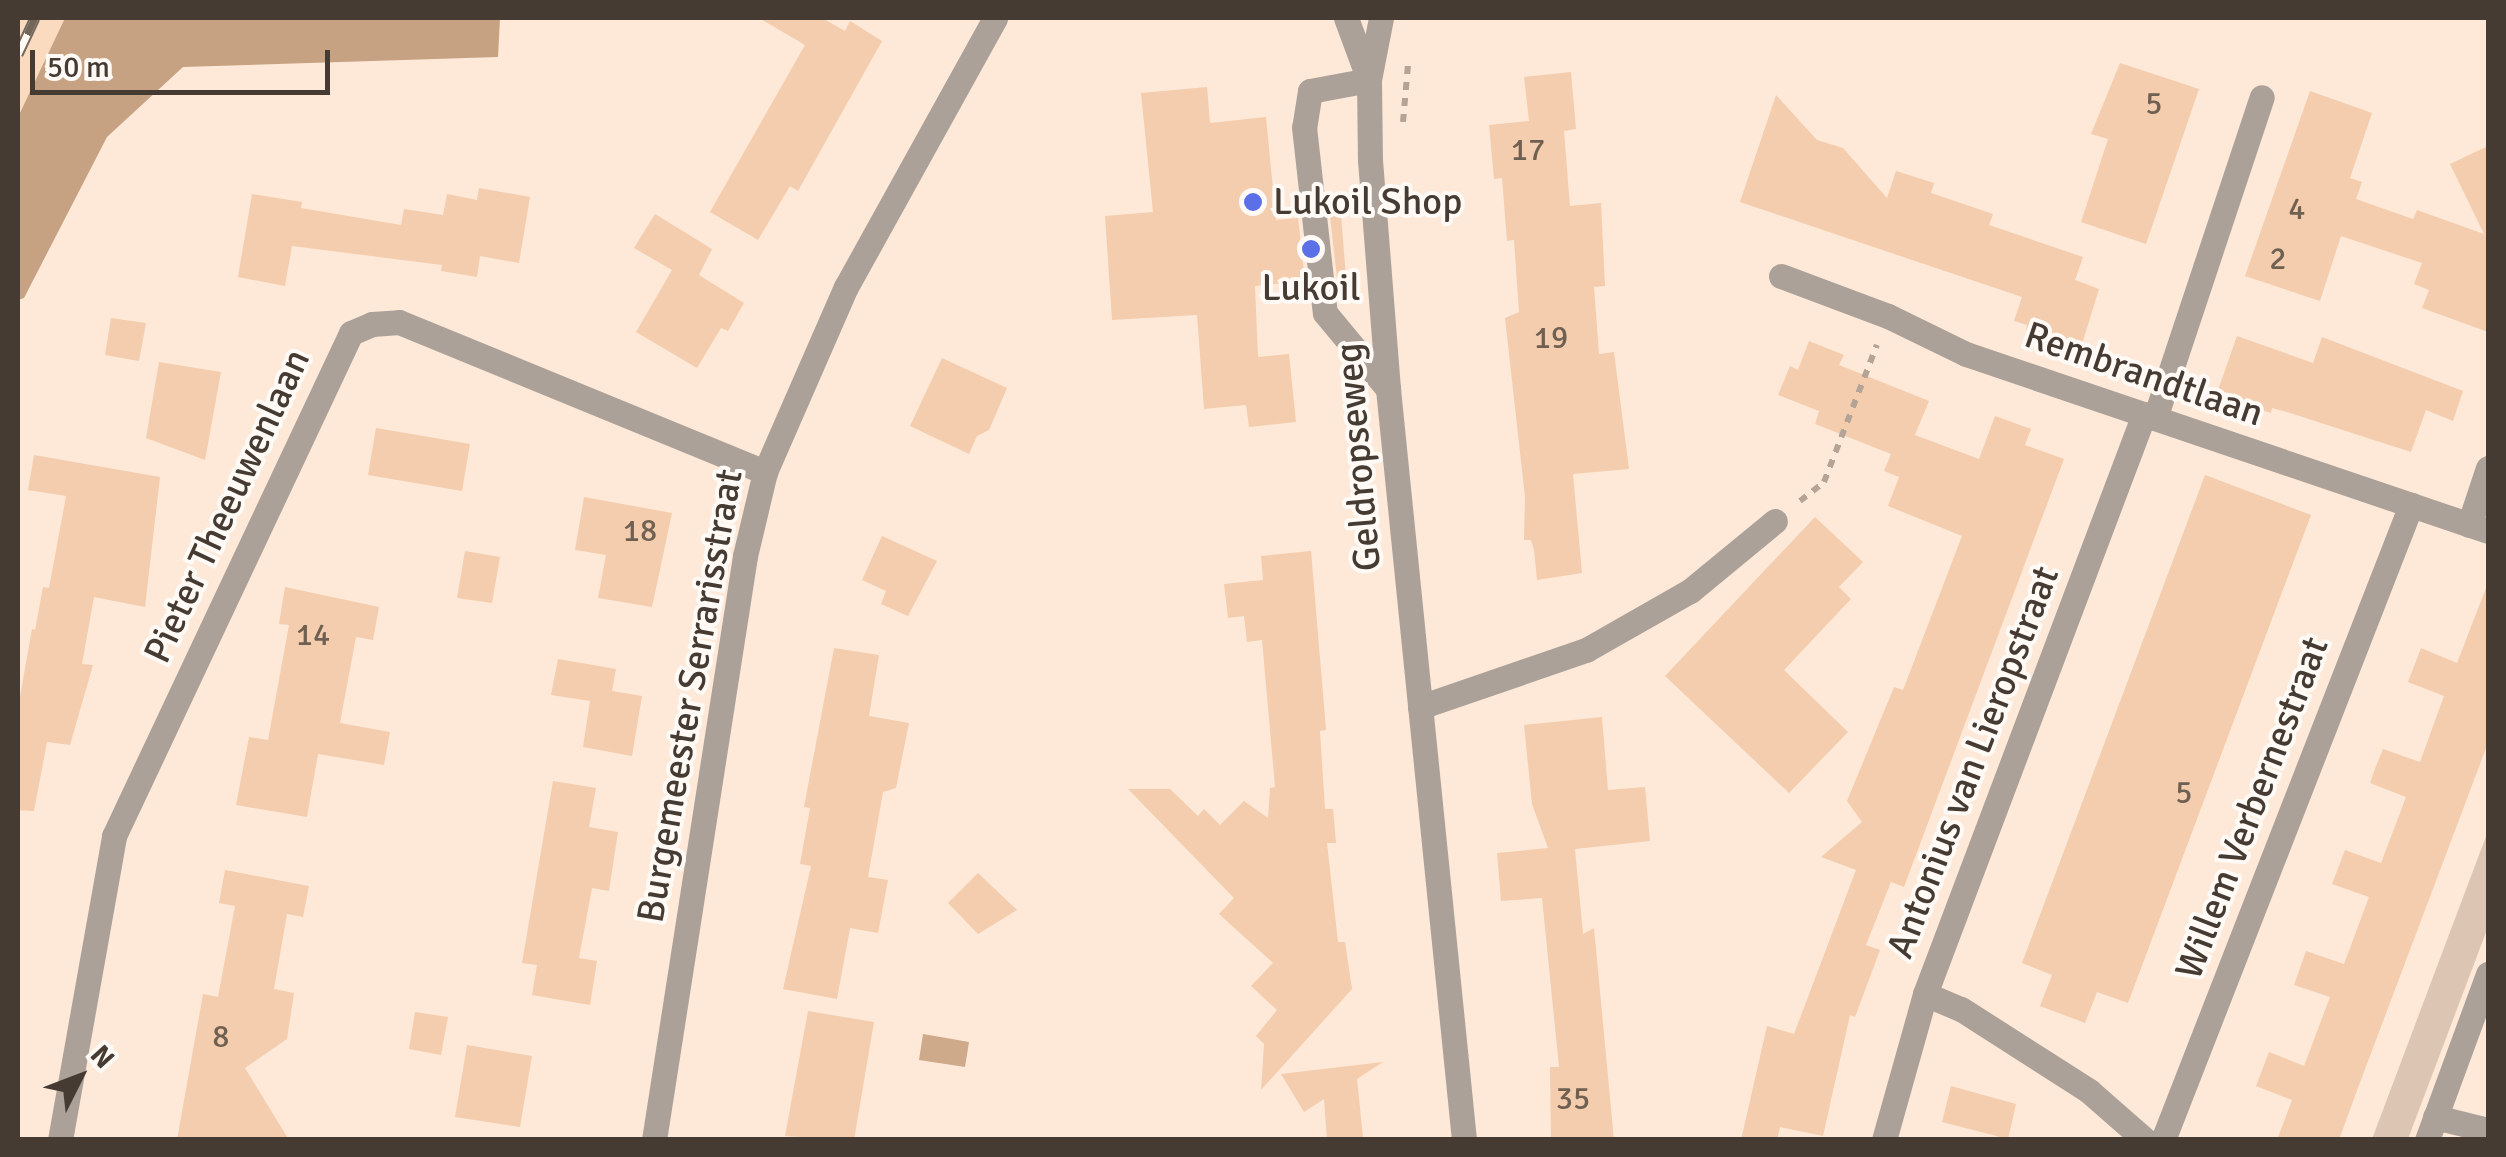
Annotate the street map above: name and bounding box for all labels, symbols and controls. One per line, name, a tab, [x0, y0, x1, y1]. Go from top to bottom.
scale bar	[35, 30, 335, 92]
text: 50 m	[47, 49, 110, 86]
house number: 5	[2145, 85, 2163, 123]
house number: 17	[1511, 131, 1545, 169]
place label: Lukoil Shop	[1273, 179, 1462, 225]
house number: 4	[2288, 190, 2306, 228]
marker: Lukoil Shop	[1242, 191, 1264, 213]
marker: Lukoil	[1300, 238, 1322, 260]
house number: 2	[2269, 240, 2287, 278]
place label: Lukoil	[1261, 265, 1361, 311]
street label: Rembrandtlaan	[2019, 312, 2269, 436]
house number: 19	[1534, 319, 1568, 357]
street label: Geldropseweg	[1325, 341, 1391, 573]
street label: Pieter Theeuwenlaan	[134, 342, 320, 670]
street label: Burgemeester Serrarisstraat	[628, 466, 752, 926]
house number: 18	[623, 512, 657, 550]
street label: Antonius van Lieropstraat	[1877, 560, 2069, 964]
house number: 14	[296, 616, 330, 654]
street label: Willem Verbernestraat	[2166, 631, 2338, 985]
house number: 5	[2175, 774, 2193, 812]
house number: 8	[212, 1018, 230, 1056]
north arrow	[30, 1027, 130, 1127]
text: N	[83, 1038, 121, 1076]
house number: 35	[1556, 1080, 1590, 1118]

